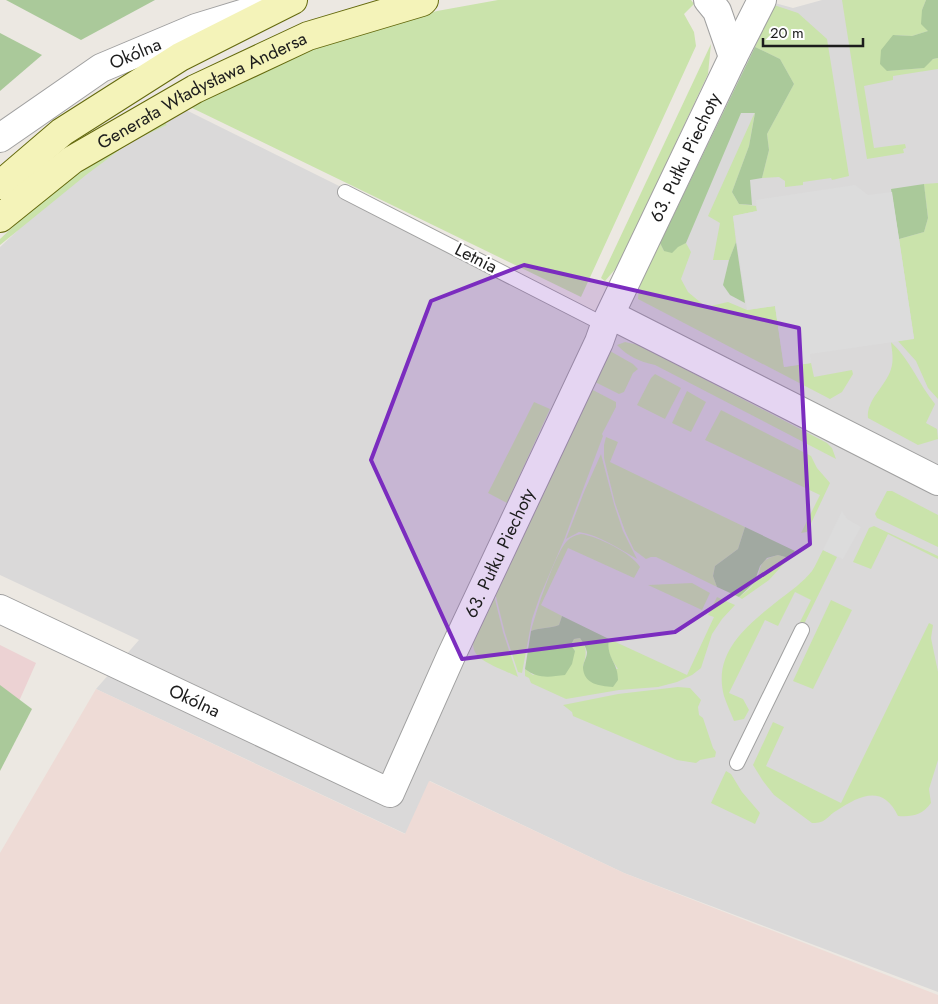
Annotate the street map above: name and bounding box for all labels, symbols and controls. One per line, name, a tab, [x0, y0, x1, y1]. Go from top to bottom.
scale bar	[763, 15, 863, 47]
text: 20 m	[770, 22, 804, 44]
street label: Generała Władysława Andersa	[92, 25, 311, 156]
street label: Okólna	[105, 31, 165, 76]
street label: 63. Pułku Piechoty	[643, 88, 727, 226]
street label: Letnia	[450, 236, 502, 280]
street label: 63. Pułku Piechoty	[458, 484, 541, 622]
street label: Okólna	[164, 677, 224, 724]

